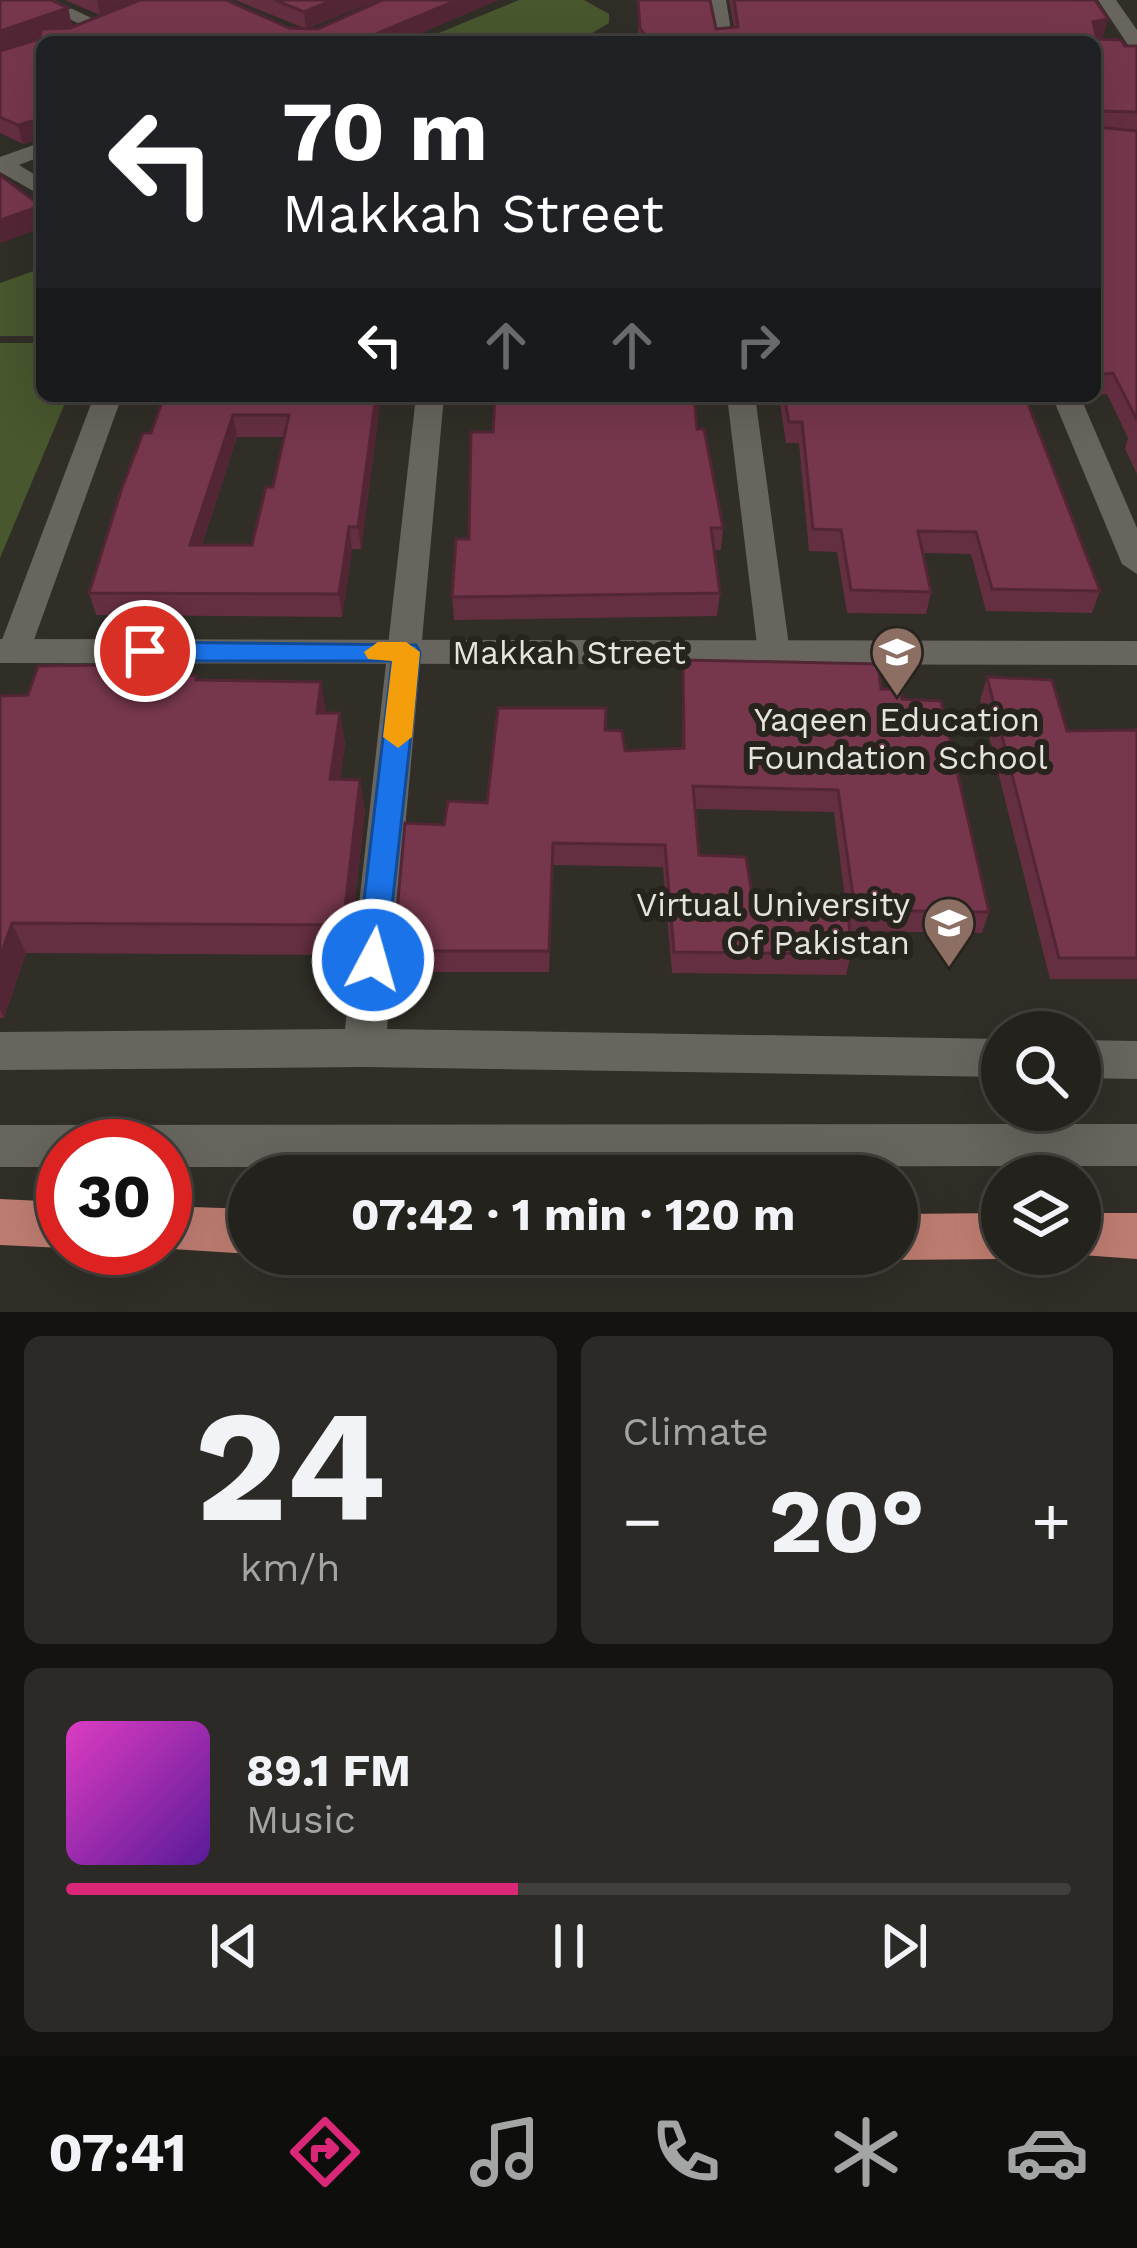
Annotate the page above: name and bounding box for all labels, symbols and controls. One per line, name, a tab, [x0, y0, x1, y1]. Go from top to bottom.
text: 70 m	[282, 82, 488, 180]
icon: left	[84, 84, 240, 240]
text: Makkah Street	[282, 182, 664, 245]
icon: left	[347, 312, 413, 378]
icon: ahead	[473, 312, 539, 378]
icon: ahead	[599, 312, 665, 378]
icon: right	[725, 312, 791, 378]
pin	[94, 600, 196, 702]
icon: arrive	[112, 618, 178, 684]
school or university icon: Yaqeen Education Foundation School	[869, 624, 925, 698]
street label: Makkah Street	[452, 633, 686, 672]
place label: Yaqeen Education Foundation School	[746, 700, 1048, 777]
place label: Virtual University Of Pakistan	[636, 885, 910, 962]
school or university icon: Virtual University Of Pakistan	[921, 895, 977, 969]
position arrow	[310, 897, 436, 1023]
map controls	[981, 1011, 1101, 1275]
button: search	[981, 1011, 1101, 1131]
speed limit sign: 30	[36, 1119, 192, 1275]
button: layers	[981, 1155, 1101, 1275]
text: 07:42 · 1 min · 120 m	[351, 1188, 795, 1241]
text: 24	[194, 1375, 386, 1558]
text: Climate	[623, 1409, 769, 1454]
text: 20°	[769, 1468, 925, 1574]
text: −	[623, 1483, 662, 1560]
text: +	[1031, 1483, 1071, 1560]
text: km/h	[240, 1545, 340, 1590]
text: 89.1 FM	[246, 1744, 411, 1797]
text: Music	[246, 1797, 356, 1842]
icon: previous	[201, 1913, 267, 1979]
icon: pause	[536, 1913, 602, 1979]
icon: next	[871, 1913, 937, 1979]
icon: directions	[283, 2110, 367, 2194]
icon: music	[463, 2110, 547, 2194]
icon: phone	[644, 2110, 728, 2194]
icon: climate	[824, 2110, 908, 2194]
icon: car	[1005, 2110, 1089, 2194]
text: 07:41	[48, 2121, 187, 2184]

